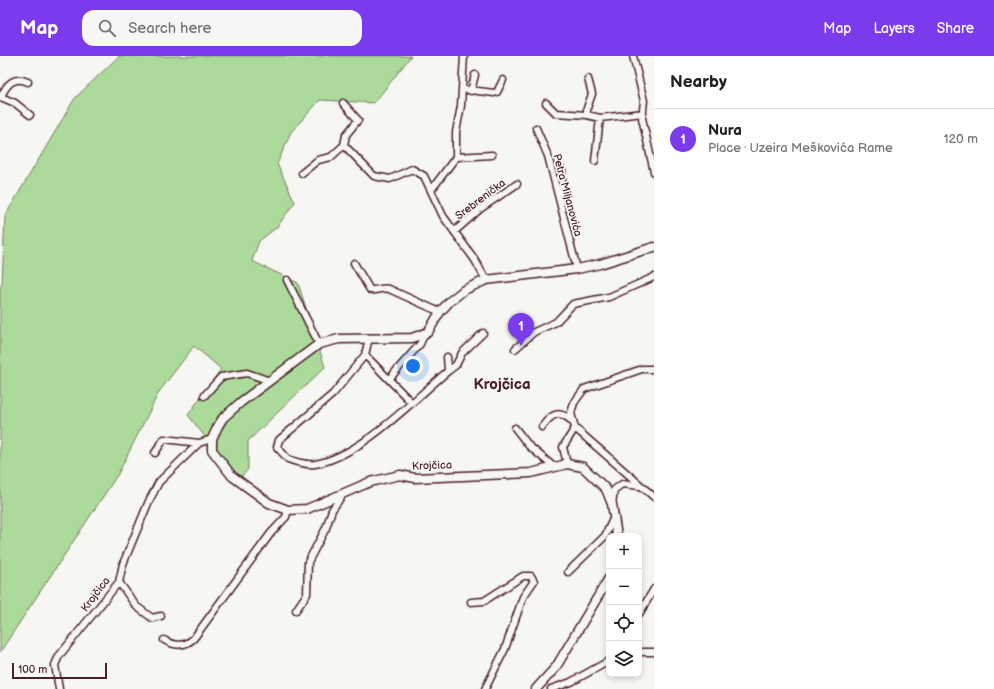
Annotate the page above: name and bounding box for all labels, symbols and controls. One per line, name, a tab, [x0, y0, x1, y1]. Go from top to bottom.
search box	[82, 10, 362, 46]
text: Map	[20, 17, 58, 40]
icon: search	[96, 17, 118, 39]
text: Search here	[128, 19, 211, 38]
text: Map	[823, 20, 851, 37]
text: Layers	[873, 20, 915, 37]
text: Share	[937, 20, 974, 37]
text: Nearby	[670, 72, 727, 92]
text: Nura	[708, 121, 742, 140]
text: 1	[680, 131, 686, 147]
text: 120 m	[943, 131, 978, 147]
text: Place · Uzeira Meškovića Rame	[708, 140, 893, 156]
street label: Petra Miljanovića	[550, 152, 585, 238]
street label: Srebrenička	[453, 176, 508, 222]
pin: 1	[508, 313, 534, 346]
your location	[403, 356, 423, 376]
district label: Krojčica	[473, 375, 531, 394]
street label: Krojčica	[412, 458, 452, 473]
map controls	[606, 533, 642, 677]
button: +	[606, 533, 642, 569]
button: −	[606, 569, 642, 605]
street label: Krojčica	[78, 574, 113, 614]
button: locate	[606, 605, 642, 641]
button: layers	[606, 641, 642, 677]
scale bar	[12, 661, 107, 680]
text: 100 m	[18, 663, 47, 676]

